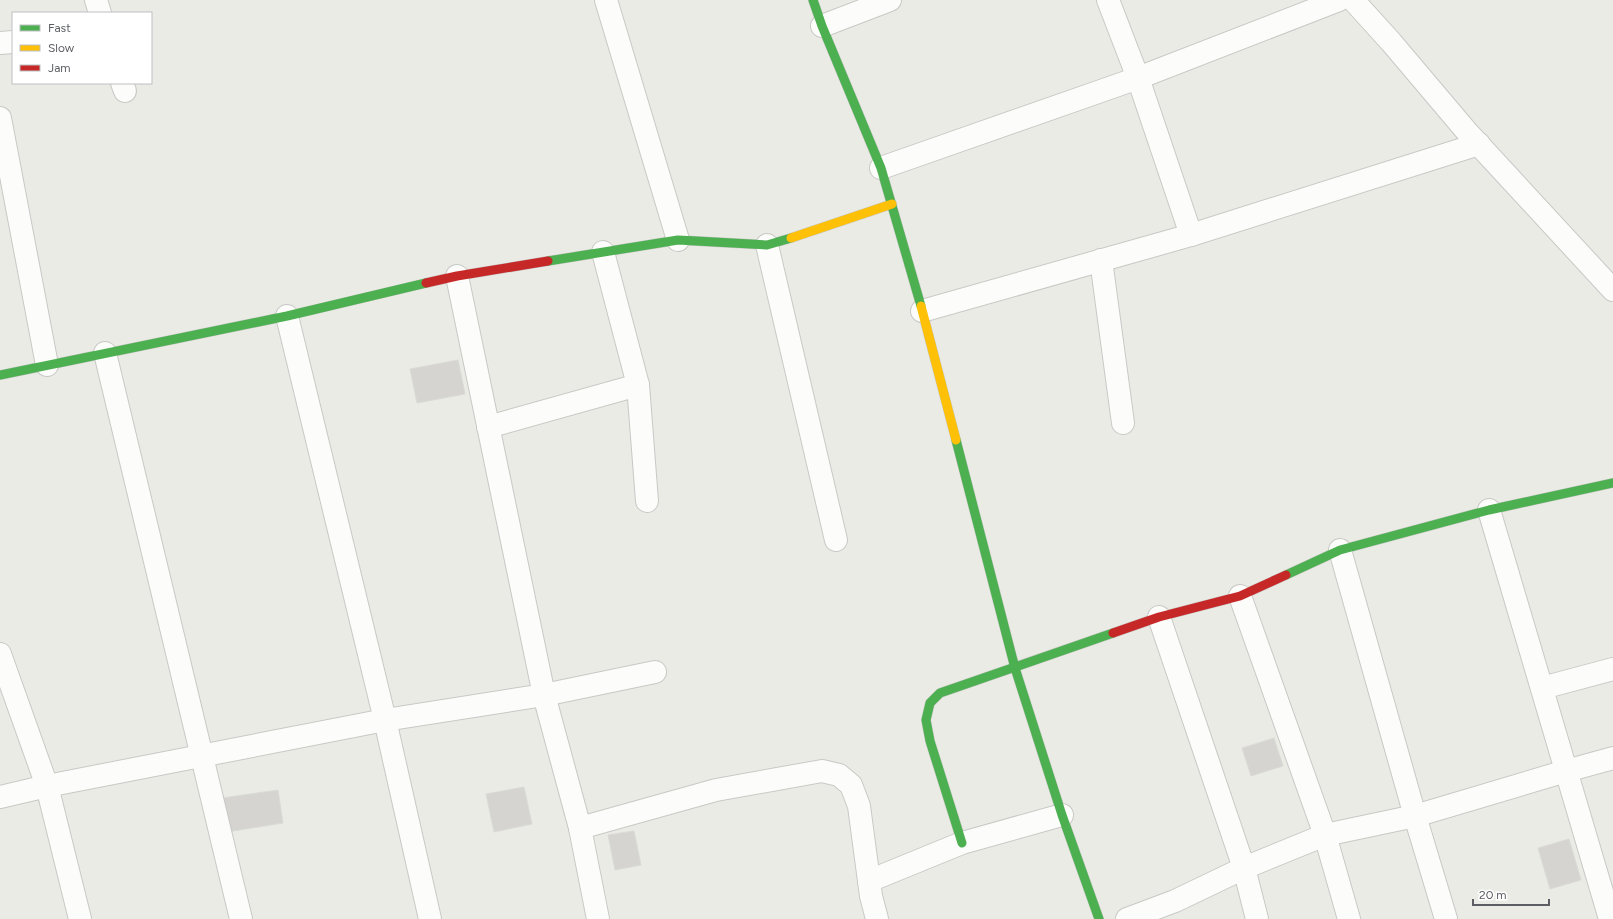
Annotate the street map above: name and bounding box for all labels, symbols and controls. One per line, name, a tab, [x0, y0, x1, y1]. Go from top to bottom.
legend	[12, 12, 152, 84]
text: Fast	[48, 21, 71, 35]
text: Slow	[48, 41, 75, 55]
text: Jam	[48, 61, 71, 75]
scale bar	[1473, 881, 1549, 907]
text: 20 m	[1479, 888, 1507, 902]

